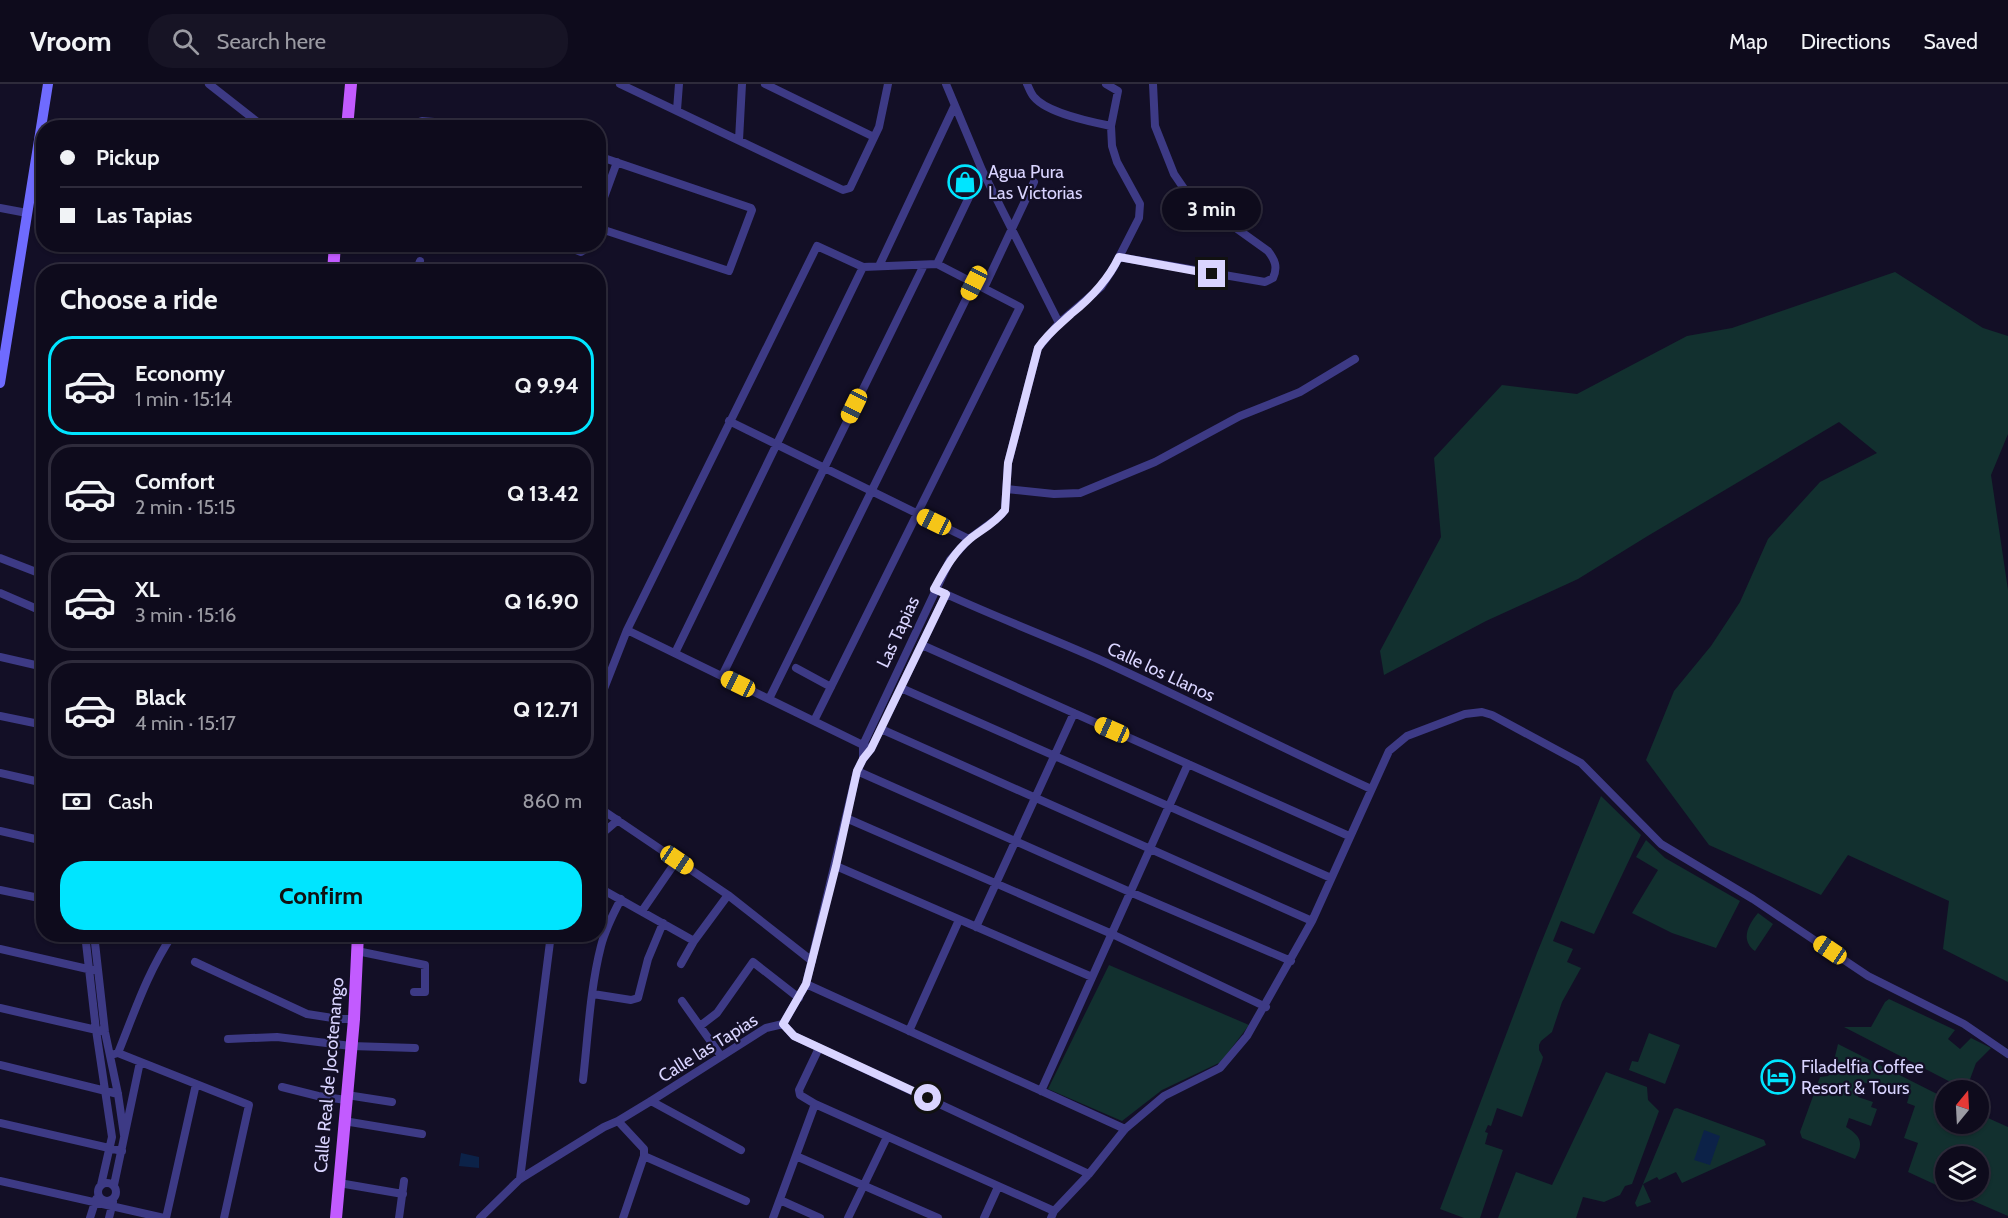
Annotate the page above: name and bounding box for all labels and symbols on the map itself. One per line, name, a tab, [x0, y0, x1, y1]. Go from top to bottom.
place label: Agua Pura Las Victorias	[988, 161, 1082, 204]
shop icon: Agua Pura Las Victorias	[947, 164, 983, 200]
callout: 3 min	[1162, 187, 1262, 229]
route end	[1198, 260, 1225, 287]
car	[958, 263, 990, 303]
car	[838, 386, 870, 426]
car	[914, 506, 954, 538]
street label: Las Tapias	[872, 593, 924, 671]
street label: Calle los Llanos	[1104, 637, 1218, 707]
car	[718, 668, 758, 700]
car	[1092, 714, 1132, 746]
car	[657, 842, 697, 878]
car	[1810, 932, 1850, 968]
street label: Calle Real de Jocotenango	[309, 976, 349, 1174]
street label: Calle las Tapias	[654, 1009, 762, 1087]
place label: Filadelfia Coffee Resort & Tours	[1801, 1056, 1924, 1099]
hotel icon: Filadelfia Coffee Resort & Tours	[1760, 1059, 1796, 1095]
north arrow	[1935, 1080, 1989, 1134]
route start	[914, 1084, 941, 1111]

